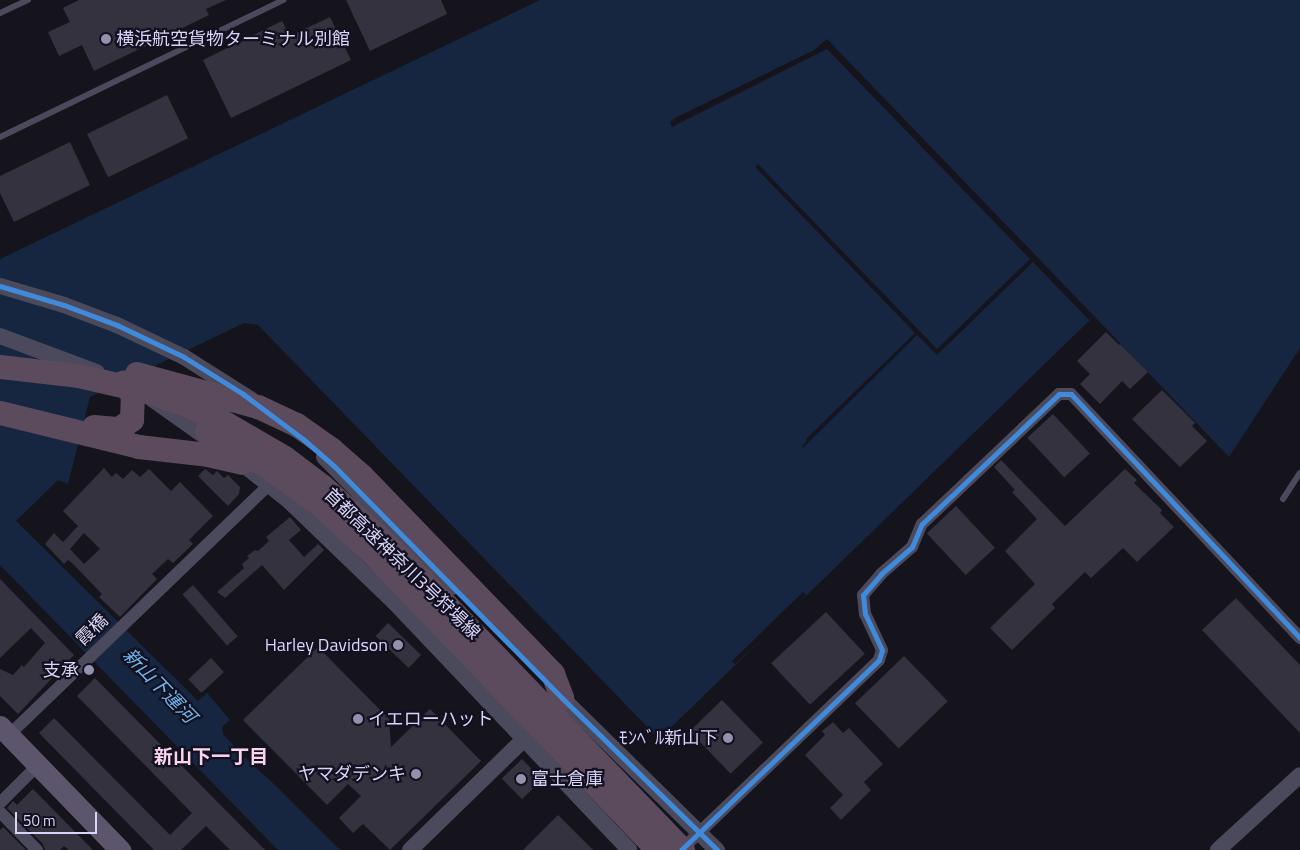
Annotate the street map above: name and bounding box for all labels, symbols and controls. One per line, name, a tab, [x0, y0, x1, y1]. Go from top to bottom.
place label: 横浜航空貨物ターミナル別館	[116, 28, 350, 50]
marker: 横浜航空貨物ターミナル別館	[100, 33, 112, 45]
street label: 首都高速神奈川3号狩場線	[320, 484, 484, 644]
street label: 霞橋	[72, 610, 112, 650]
place label: Harley Davidson	[265, 634, 388, 656]
marker: Harley Davidson	[392, 639, 404, 651]
water label: 新山下運河	[119, 643, 201, 727]
place label: 支承	[43, 659, 79, 681]
marker: 支承	[83, 664, 95, 676]
place label: イエローハット	[368, 708, 494, 730]
marker: イエローハット	[352, 713, 364, 725]
place label: ﾓﾝﾍﾞﾙ新山下	[619, 727, 718, 749]
marker: ﾓﾝﾍﾞﾙ新山下	[722, 732, 734, 744]
district label: 新山下一丁目	[154, 745, 268, 767]
place label: ヤマダデンキ	[298, 763, 406, 785]
marker: ヤマダデンキ	[410, 768, 422, 780]
place label: 富士倉庫	[531, 768, 603, 790]
marker: 富士倉庫	[515, 773, 527, 785]
scale bar	[18, 802, 100, 834]
text: 50 m	[23, 809, 56, 832]

